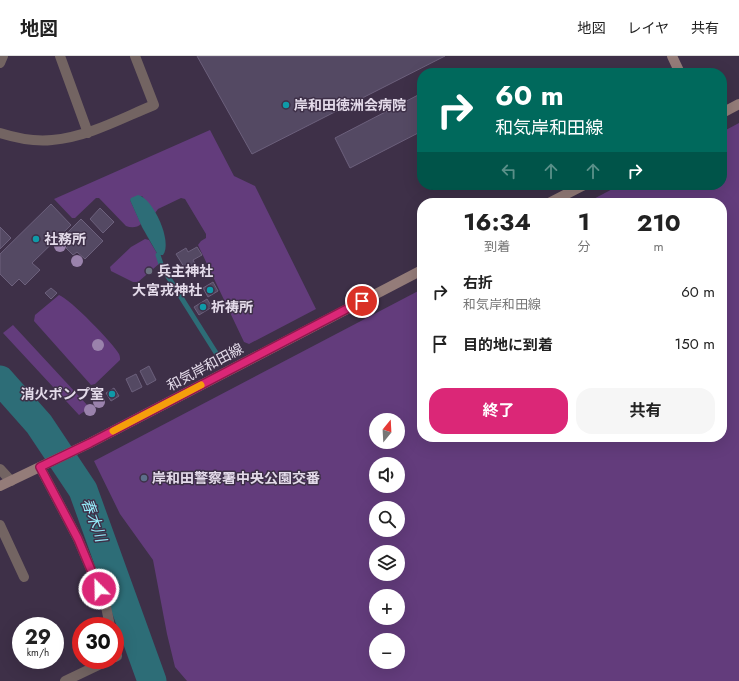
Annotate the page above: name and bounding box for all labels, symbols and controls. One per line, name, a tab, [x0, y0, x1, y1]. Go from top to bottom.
text: 地図	[20, 15, 58, 42]
text: 地図	[577, 18, 605, 38]
text: レイヤ	[627, 18, 669, 38]
text: 共有	[691, 18, 719, 38]
text: 60 m	[495, 75, 564, 116]
icon: right	[429, 84, 481, 136]
place label: 岸和田徳洲会病院	[294, 95, 406, 115]
marker: 岸和田徳洲会病院	[281, 100, 291, 110]
text: 和気岸和田線	[495, 115, 603, 141]
icon: left	[498, 160, 520, 182]
icon: ahead	[540, 160, 562, 182]
icon: ahead	[582, 160, 604, 182]
icon: right	[624, 160, 646, 182]
text: 16:34	[463, 204, 531, 239]
text: 1	[578, 204, 590, 239]
text: 210	[637, 205, 681, 240]
place label: 社務所	[44, 229, 86, 249]
marker: 社務所	[31, 234, 41, 244]
text: 到着	[484, 237, 510, 256]
text: 分	[577, 237, 590, 256]
text: m	[654, 237, 664, 256]
place label: 兵主神社	[157, 261, 213, 281]
marker: 兵主神社	[144, 266, 154, 276]
text: 右折	[463, 272, 493, 294]
place label: 大宮戎神社	[132, 280, 202, 300]
icon: right	[429, 281, 451, 303]
text: 60 m	[681, 281, 715, 303]
pin	[345, 284, 379, 318]
marker: 大宮戎神社	[205, 285, 215, 295]
icon: arrive	[351, 290, 373, 312]
text: 和気岸和田線	[463, 295, 541, 314]
place label: 祈祷所	[211, 297, 253, 317]
marker: 祈祷所	[198, 302, 208, 312]
icon: arrive	[429, 333, 451, 355]
text: 150 m	[675, 333, 715, 355]
text: 目的地に到着	[463, 334, 553, 356]
street label: 和気岸和田線	[163, 338, 247, 396]
place label: 消火ポンプ室	[20, 384, 104, 404]
button: 終了	[429, 388, 568, 434]
button: 共有	[576, 388, 715, 434]
marker: 消火ポンプ室	[107, 389, 117, 399]
north arrow	[369, 413, 405, 449]
map controls	[369, 413, 405, 669]
button: sound	[369, 457, 405, 493]
place label: 岸和田警察署中央公園交番	[152, 468, 320, 488]
marker: 岸和田警察署中央公園交番	[139, 473, 149, 483]
water label: 春木川	[76, 495, 113, 547]
button: search	[369, 501, 405, 537]
button: layers	[369, 545, 405, 581]
position arrow	[78, 568, 120, 610]
button: +	[369, 589, 405, 625]
speed limit sign: 30	[72, 617, 124, 669]
text: 29	[25, 623, 51, 652]
button: −	[369, 633, 405, 669]
text: km/h	[27, 645, 49, 660]

